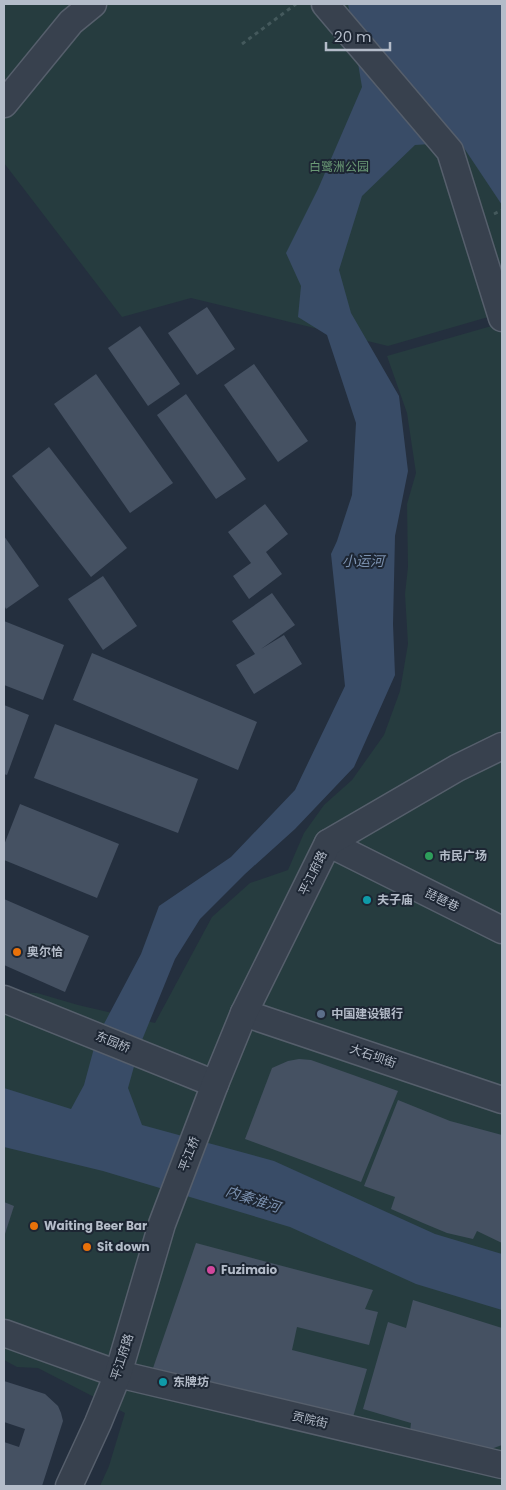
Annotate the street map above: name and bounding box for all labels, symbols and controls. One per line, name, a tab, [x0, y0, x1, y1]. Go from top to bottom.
scale bar	[326, 20, 390, 52]
text: 20 m	[334, 26, 372, 47]
park label: 白鹭洲公园	[309, 158, 369, 175]
water label: 小运河	[342, 551, 387, 571]
street label: 平江府路	[294, 847, 331, 898]
place label: 市民广场	[439, 847, 487, 864]
marker: 市民广场	[423, 850, 435, 862]
street label: 琵琶巷	[422, 884, 462, 915]
place label: 夫子庙	[377, 891, 413, 908]
marker: 夫子庙	[361, 894, 373, 906]
place label: 奥尔恰	[27, 943, 63, 960]
marker: 奥尔恰	[11, 946, 23, 958]
place label: 中国建设银行	[331, 1005, 403, 1022]
marker: 中国建设银行	[315, 1008, 327, 1020]
street label: 东园桥	[93, 1027, 133, 1056]
street label: 大石坝街	[348, 1040, 399, 1071]
street label: 平江桥	[174, 1134, 203, 1174]
water label: 内秦淮河	[223, 1181, 286, 1218]
place label: Waiting Beer Bar	[44, 1217, 147, 1234]
marker: Waiting Beer Bar	[28, 1220, 40, 1232]
place label: Sit down	[97, 1238, 150, 1255]
marker: Sit down	[81, 1241, 93, 1253]
place label: Fuzimaio	[221, 1261, 278, 1278]
marker: Fuzimaio	[205, 1264, 217, 1276]
street label: 平江府路	[106, 1331, 137, 1382]
place label: 东牌坊	[173, 1373, 209, 1390]
marker: 东牌坊	[157, 1376, 169, 1388]
street label: 贡院街	[291, 1407, 330, 1432]

